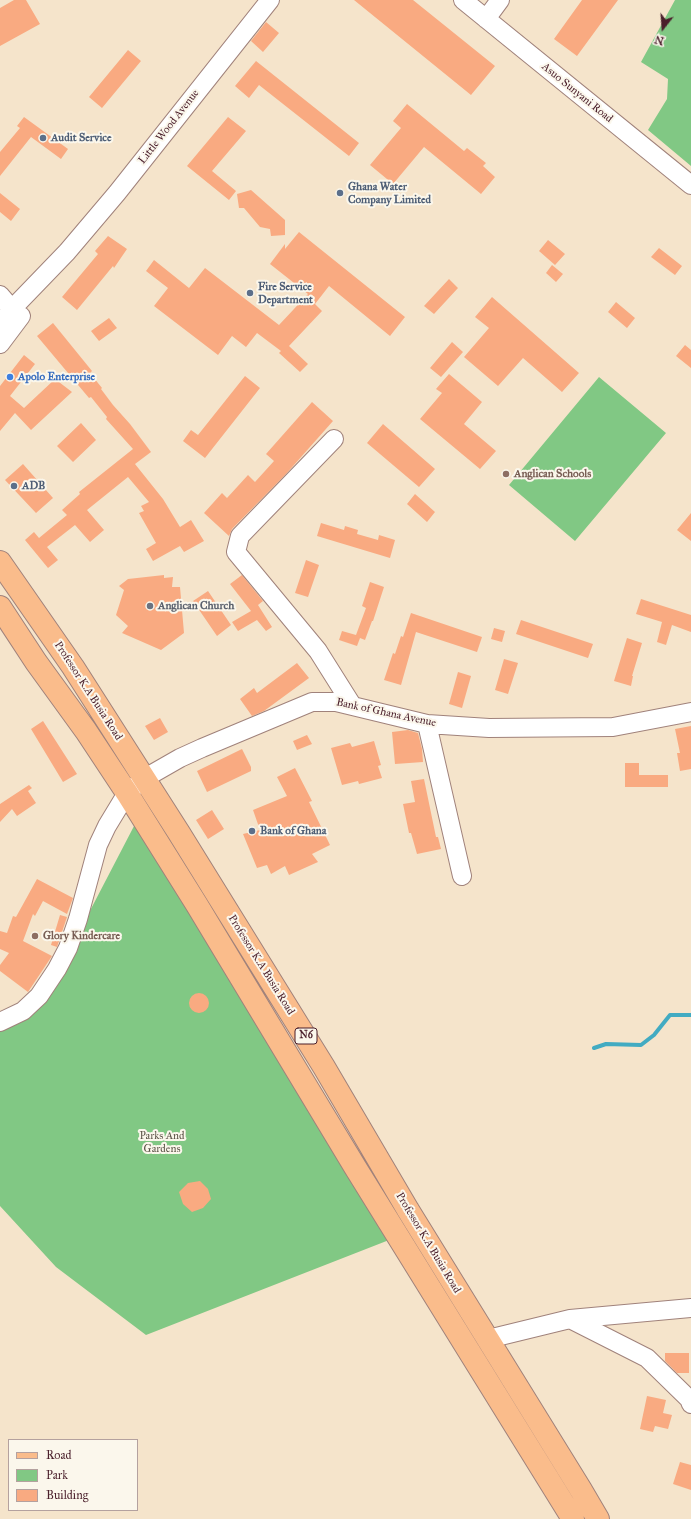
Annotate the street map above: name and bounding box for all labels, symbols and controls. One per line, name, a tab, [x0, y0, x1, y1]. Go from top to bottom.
north arrow	[643, 8, 683, 48]
text: N	[653, 32, 666, 48]
street label: Asuo Sunyani Road	[539, 60, 615, 126]
street label: Little Wood Avenue	[136, 87, 202, 167]
place label: Audit Service	[51, 131, 112, 145]
marker: Audit Service	[38, 133, 48, 143]
place label: Ghana Water Company Limited	[348, 180, 431, 206]
marker: Ghana Water Company Limited	[335, 188, 345, 198]
place label: Fire Service Department	[258, 280, 313, 306]
marker: Fire Service Department	[245, 288, 255, 298]
place label: Apolo Enterprise	[18, 370, 95, 384]
marker: Apolo Enterprise	[5, 372, 15, 382]
place label: Anglican Schools	[514, 467, 591, 481]
marker: Anglican Schools	[501, 469, 511, 479]
place label: ADB	[22, 479, 45, 493]
marker: ADB	[9, 481, 19, 491]
place label: Anglican Church	[158, 599, 234, 613]
marker: Anglican Church	[145, 601, 155, 611]
street label: Professor K.A Busia Road	[51, 639, 125, 743]
street label: Bank of Ghana Avenue	[335, 696, 437, 730]
place label: Bank of Ghana	[260, 824, 326, 838]
marker: Bank of Ghana	[247, 826, 257, 836]
street label: Professor K.A Busia Road	[225, 913, 297, 1017]
place label: Glory Kindercare	[43, 929, 120, 943]
marker: Glory Kindercare	[30, 931, 40, 941]
road number: N6	[295, 1028, 317, 1044]
park label: Parks And Gardens	[139, 1129, 185, 1155]
street label: Professor K.A Busia Road	[393, 1190, 463, 1296]
legend	[8, 1439, 138, 1511]
text: Road	[46, 1448, 72, 1462]
text: Park	[46, 1468, 68, 1482]
text: Building	[46, 1488, 88, 1502]

